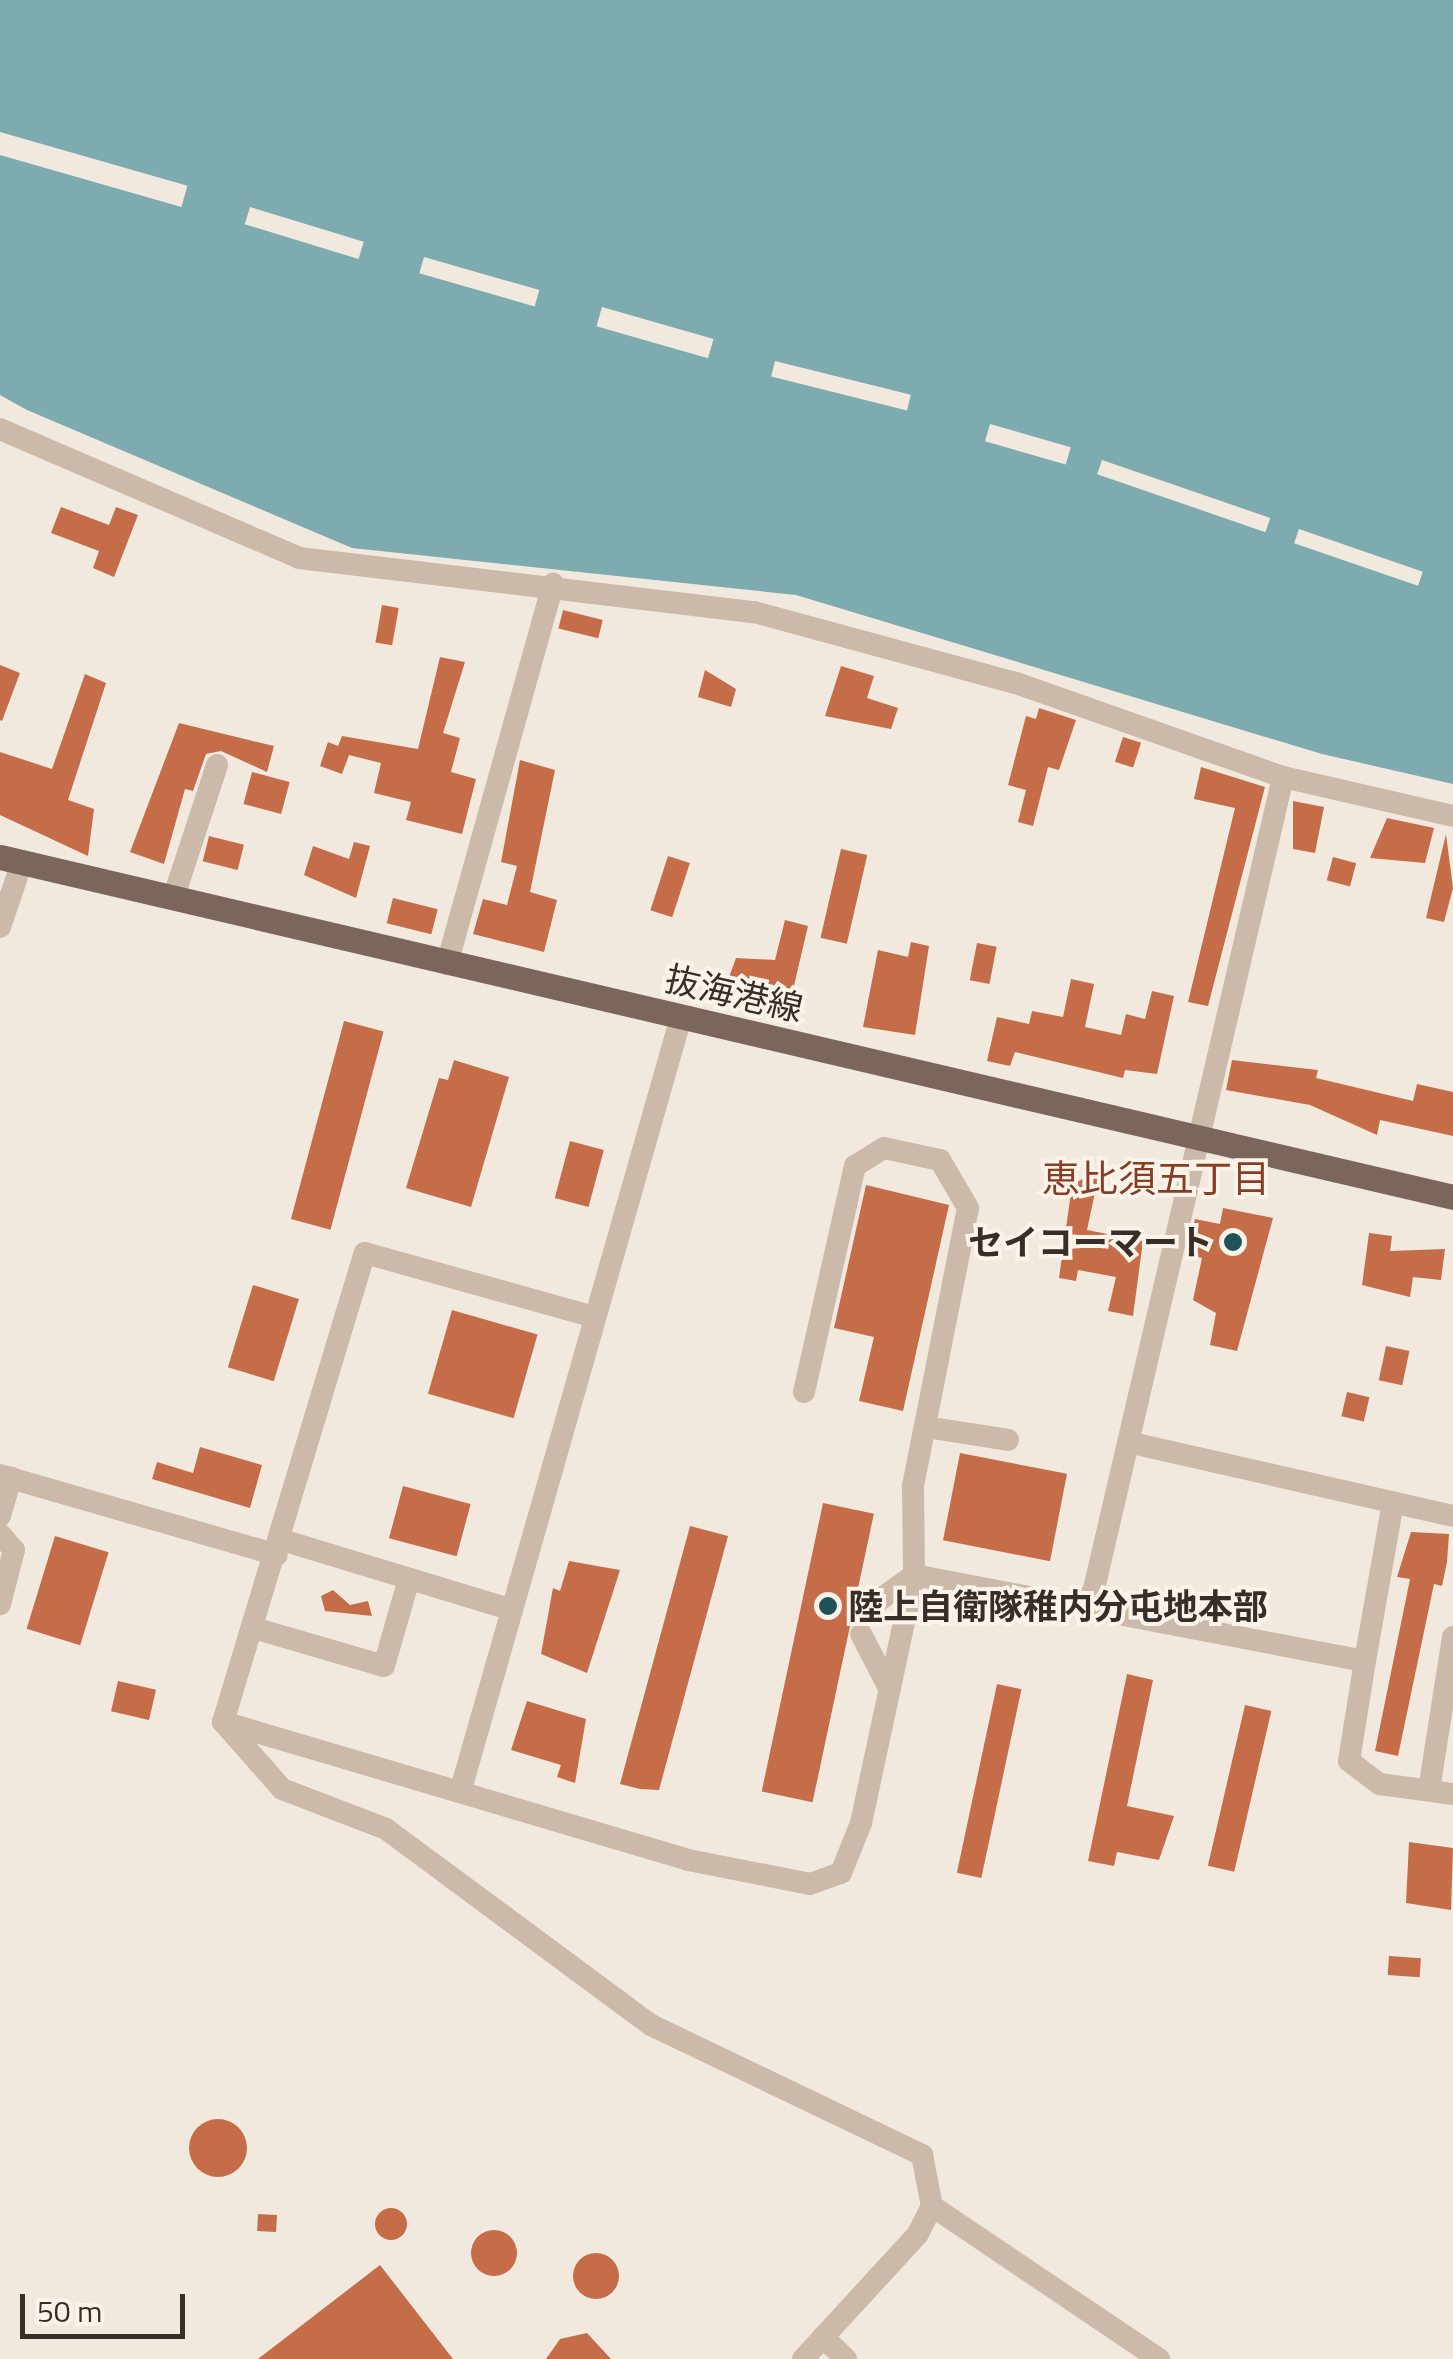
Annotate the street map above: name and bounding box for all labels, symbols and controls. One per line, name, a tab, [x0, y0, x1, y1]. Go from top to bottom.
street label: 抜海港線	[661, 957, 807, 1029]
district label: 恵比須五丁目	[1042, 1156, 1270, 1202]
place label: セイコーマート	[968, 1221, 1213, 1263]
marker: セイコーマート	[1222, 1231, 1244, 1253]
place label: 陸上自衛隊稚内分屯地本部	[848, 1585, 1268, 1627]
marker: 陸上自衛隊稚内分屯地本部	[817, 1595, 839, 1617]
scale bar	[25, 2274, 190, 2336]
text: 50 m	[37, 2288, 102, 2334]

